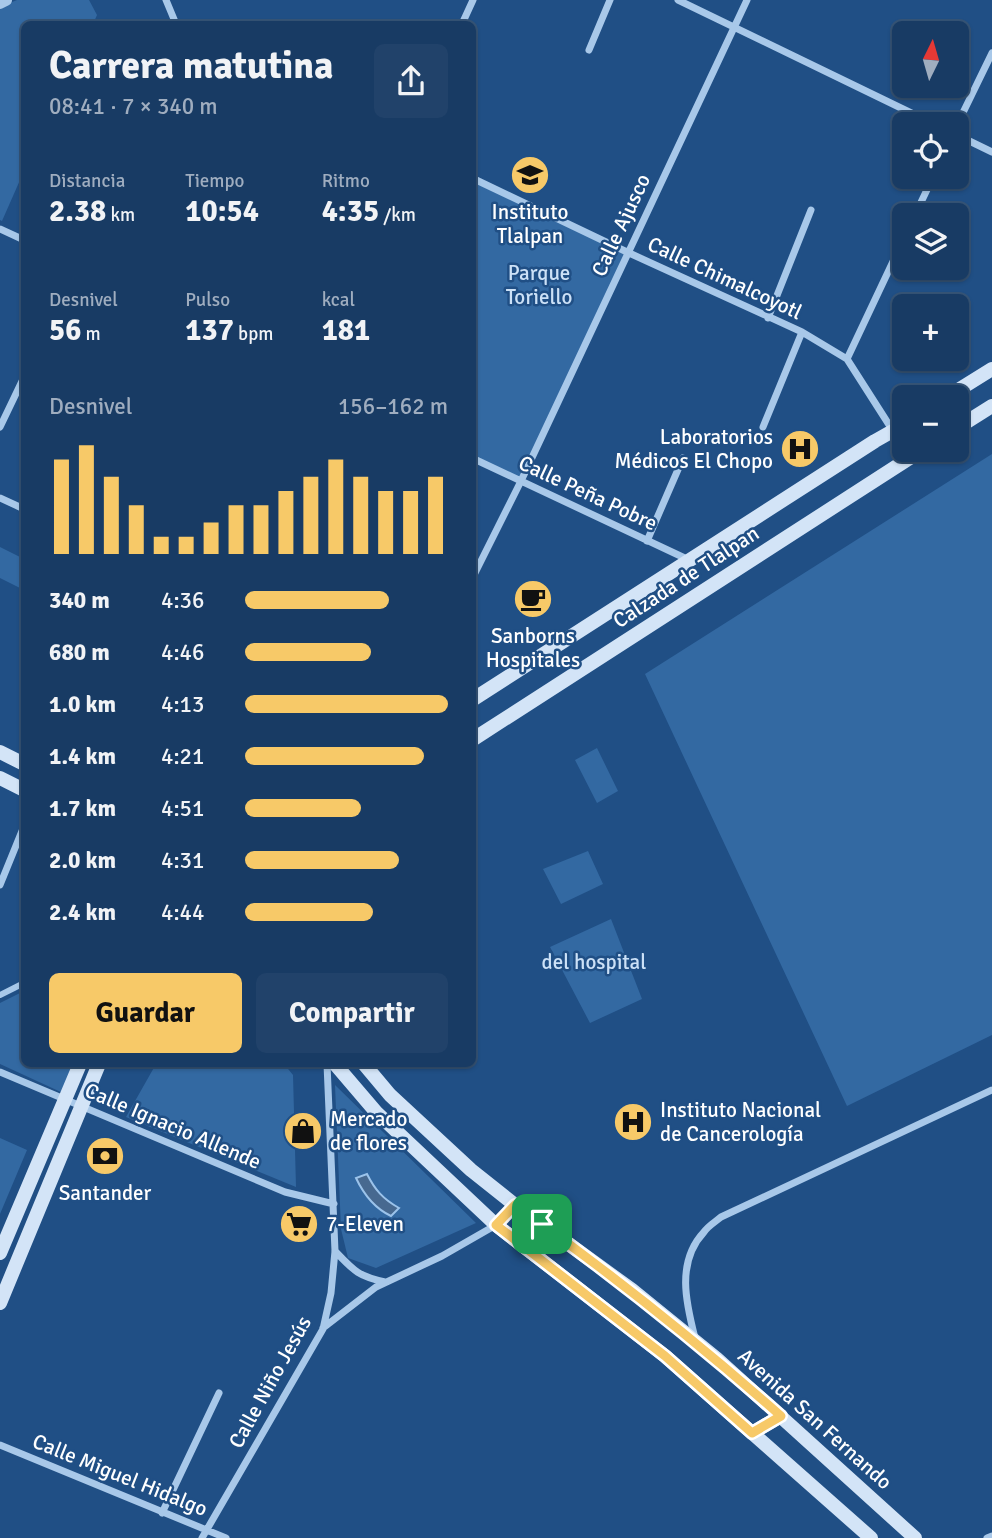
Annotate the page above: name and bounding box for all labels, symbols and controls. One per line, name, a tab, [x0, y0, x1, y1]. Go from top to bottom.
north arrow	[892, 21, 970, 98]
map controls	[892, 21, 969, 462]
text: Carrera matutina	[49, 42, 334, 89]
button: share	[374, 44, 448, 118]
text: 08:41 · 7 × 340 m	[49, 92, 218, 121]
button: locate	[892, 112, 969, 189]
school or university icon: Instituto Tlalpan	[509, 154, 551, 196]
text: Distancia	[49, 169, 125, 193]
text: Tiempo	[185, 169, 244, 193]
text: Ritmo	[322, 169, 370, 193]
street label: Calle Ajusco	[586, 170, 656, 280]
text: 2.38	[49, 193, 106, 230]
text: 10:54	[185, 193, 259, 230]
text: 4:35	[322, 193, 379, 230]
place label: Instituto Tlalpan	[492, 199, 568, 249]
text: km	[106, 203, 135, 227]
text: /km	[379, 203, 416, 227]
button: layers	[892, 203, 969, 280]
street label: Calle Chimalcoyotl	[644, 231, 806, 325]
park label: Parque Toriello	[506, 260, 572, 310]
text: Desnivel	[49, 288, 118, 312]
text: Pulso	[185, 288, 230, 312]
text: kcal	[322, 288, 355, 312]
button: +	[892, 294, 969, 371]
text: 56	[49, 312, 81, 349]
text: 137	[185, 312, 234, 349]
text: 181	[322, 312, 370, 349]
text: m	[81, 322, 101, 346]
text: bpm	[234, 322, 273, 346]
button: −	[892, 385, 969, 462]
text: Desnivel	[49, 392, 132, 421]
text: 156–162 m	[338, 392, 448, 421]
place label: Laboratorios Médicos El Chopo	[615, 424, 773, 474]
hospital icon: Laboratorios Médicos El Chopo	[779, 428, 821, 470]
street label: Calle Peña Pobre	[515, 450, 661, 536]
street label: Calzada de Tlalpan	[608, 520, 764, 634]
cafe icon: Sanborns Hospitales	[512, 578, 554, 620]
text: 340 m	[49, 586, 110, 615]
text: 4:36	[161, 586, 204, 615]
place label: Sanborns Hospitales	[486, 623, 580, 673]
text: 680 m	[49, 638, 110, 667]
text: 4:46	[161, 638, 204, 667]
text: 1.0 km	[49, 690, 116, 719]
text: 4:13	[161, 690, 204, 719]
text: 1.4 km	[49, 742, 116, 771]
text: 4:21	[161, 742, 204, 771]
text: 1.7 km	[49, 794, 116, 823]
text: 4:51	[161, 794, 204, 823]
text: 2.0 km	[49, 846, 116, 875]
text: 4:31	[161, 846, 204, 875]
text: 2.4 km	[49, 898, 116, 927]
text: 4:44	[161, 898, 204, 927]
park label: del hospital	[542, 949, 646, 975]
button: Guardar	[49, 973, 242, 1053]
button: Compartir	[256, 973, 448, 1053]
street label: Calle Ignacio Allende	[81, 1077, 265, 1175]
place label: Instituto Nacional de Cancerología	[660, 1097, 821, 1147]
hospital icon: Instituto Nacional de Cancerología	[612, 1101, 654, 1143]
place label: Mercado de flores	[330, 1106, 407, 1156]
shop icon: Mercado de flores	[282, 1110, 324, 1152]
bank icon: Santander	[84, 1135, 126, 1177]
place label: Santander	[59, 1180, 152, 1206]
pin	[512, 1194, 572, 1254]
supermarket icon: 7-Eleven	[278, 1203, 320, 1245]
icon: arrive	[523, 1205, 561, 1243]
place label: 7-Eleven	[326, 1211, 404, 1237]
street label: Calle Niño Jesús	[223, 1311, 317, 1453]
street label: Avenida San Fernando	[733, 1343, 897, 1495]
street label: Calle Miguel Hidalgo	[29, 1428, 211, 1522]

